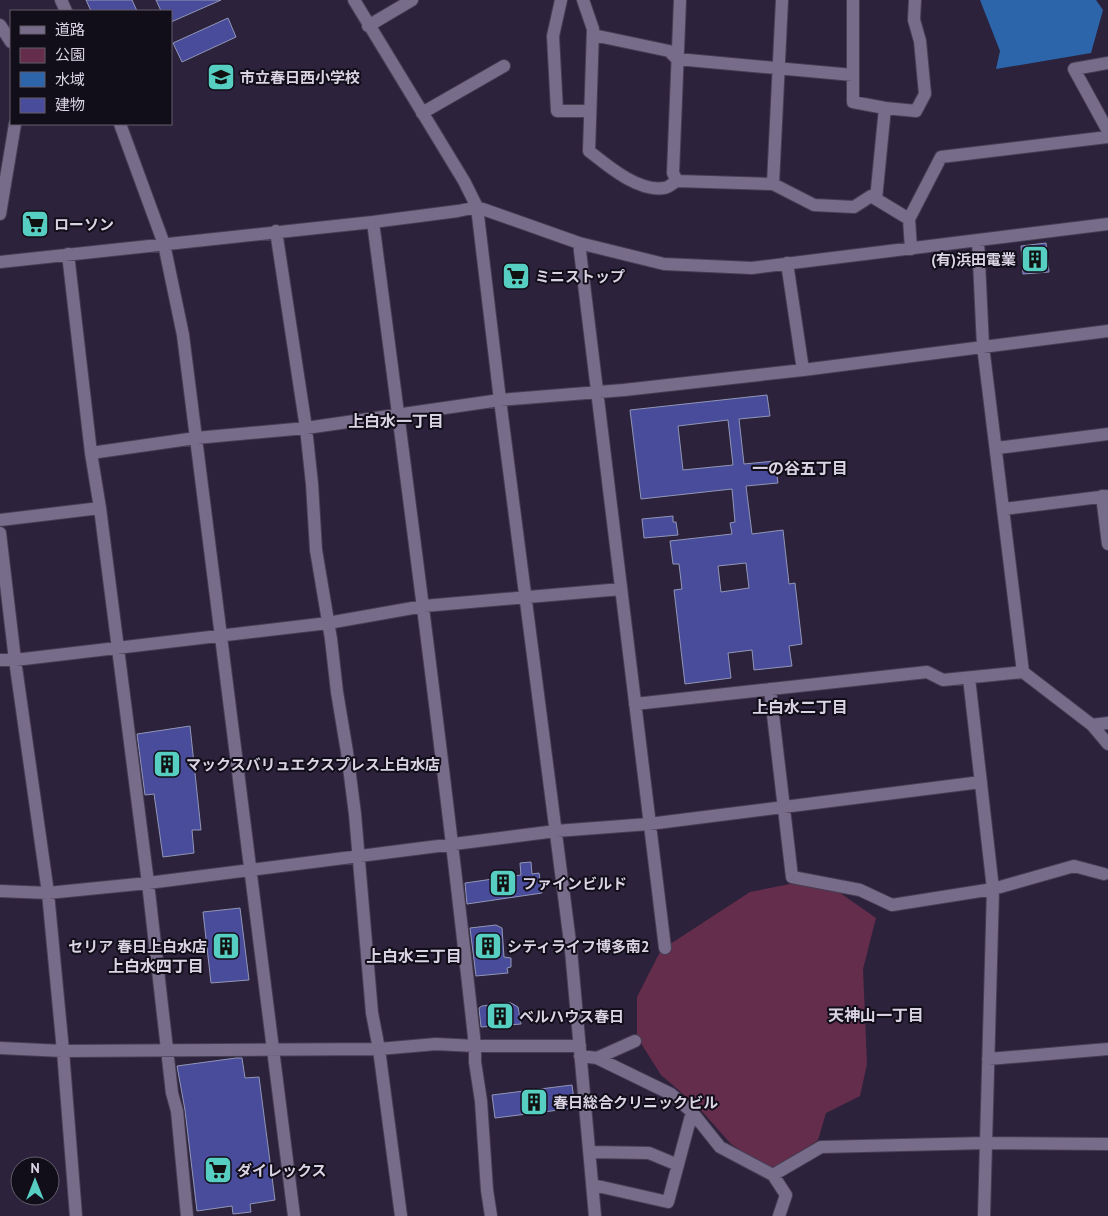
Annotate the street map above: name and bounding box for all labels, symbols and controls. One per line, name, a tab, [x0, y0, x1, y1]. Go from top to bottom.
legend	[10, 10, 172, 125]
text: 道路	[55, 20, 85, 39]
text: 公園	[55, 45, 85, 64]
school or university icon: 市立春日西小学校	[206, 62, 236, 92]
place label: 市立春日西小学校	[240, 68, 360, 87]
text: 水域	[55, 70, 85, 89]
text: 建物	[55, 95, 85, 114]
supermarket icon: ローソン	[20, 209, 50, 239]
place label: ローソン	[54, 215, 114, 234]
building icon: (有)浜田電業	[1020, 244, 1050, 274]
place label: (有)浜田電業	[931, 250, 1016, 269]
supermarket icon: ミニストップ	[501, 261, 531, 291]
place label: ミニストップ	[535, 267, 625, 286]
district label: 上白水一丁目	[348, 411, 444, 431]
district label: 一の谷五丁目	[752, 458, 848, 478]
district label: 上白水二丁目	[752, 697, 848, 717]
building icon: マックスバリュエクスプレス上白水店	[152, 749, 182, 779]
place label: マックスバリュエクスプレス上白水店	[186, 755, 440, 774]
building icon: ファインビルド	[488, 868, 518, 898]
place label: ファインビルド	[522, 874, 627, 893]
building icon: セリア 春日上白水店	[211, 931, 241, 961]
building icon: シティライフ博多南2	[473, 931, 503, 961]
place label: セリア 春日上白水店	[68, 937, 207, 956]
place label: シティライフ博多南2	[507, 937, 650, 956]
district label: 上白水三丁目	[366, 946, 462, 966]
district label: 上白水四丁目	[108, 956, 204, 976]
building icon: ベルハウス春日	[485, 1001, 515, 1031]
district label: 天神山一丁目	[828, 1005, 924, 1025]
place label: ベルハウス春日	[519, 1007, 624, 1026]
building icon: 春日総合クリニックビル	[519, 1087, 549, 1117]
place label: 春日総合クリニックビル	[553, 1093, 718, 1112]
supermarket icon: ダイレックス	[203, 1155, 233, 1185]
north arrow	[10, 1156, 60, 1206]
text: N	[30, 1159, 40, 1177]
place label: ダイレックス	[237, 1161, 327, 1180]

